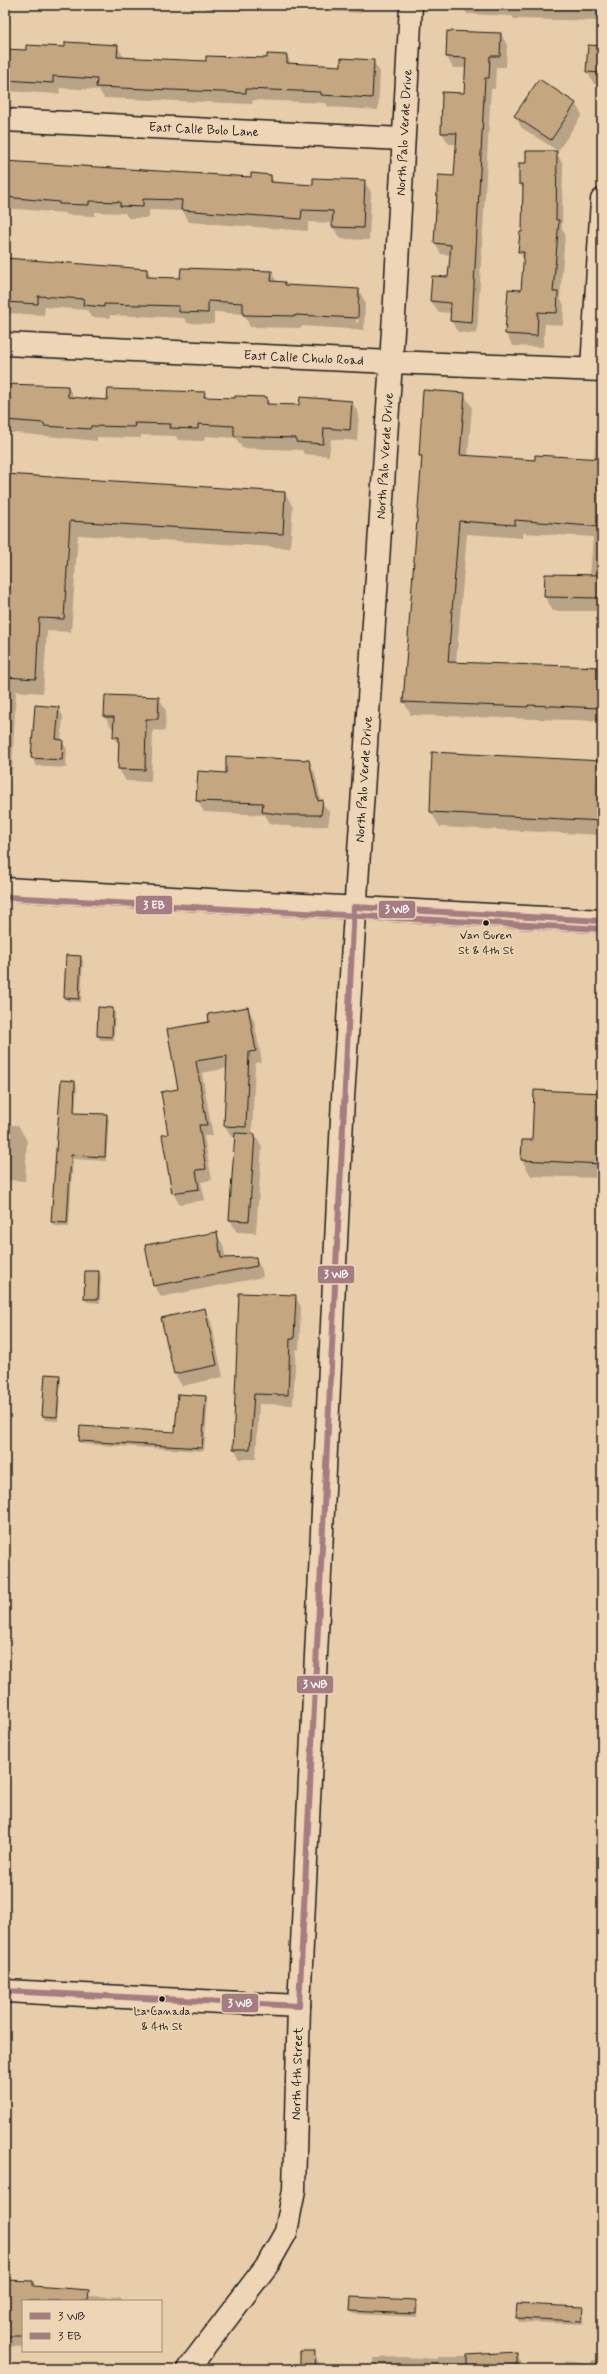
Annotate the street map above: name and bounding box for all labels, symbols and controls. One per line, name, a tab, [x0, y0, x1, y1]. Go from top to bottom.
street label: North Palo Verde Drive	[392, 69, 416, 196]
street label: East Calle Bolo Lane	[148, 118, 259, 141]
street label: East Calle Chulo Road	[243, 347, 364, 369]
street label: North Palo Verde Drive	[372, 392, 397, 520]
street label: North Palo Verde Drive	[351, 715, 376, 843]
line badge: 3 EB	[135, 895, 173, 915]
text: 3 EB	[143, 899, 165, 913]
line badge: 3 WB	[378, 900, 416, 919]
text: 3 WB	[385, 903, 410, 917]
marker: Van Buren St & 4th St	[481, 918, 491, 928]
place label: Van Buren St & 4th St	[458, 928, 514, 959]
line badge: 3 WB	[317, 1265, 355, 1284]
text: 3 WB	[324, 1268, 349, 1282]
line badge: 3 WB	[296, 1675, 334, 1694]
text: 3 WB	[303, 1678, 328, 1692]
line badge: 3 WB	[221, 1993, 259, 2013]
marker: La Canada & 4th St	[157, 1994, 167, 2004]
text: 3 WB	[228, 1997, 253, 2011]
place label: La Canada & 4th St	[133, 2004, 191, 2035]
street label: North 4th Street	[287, 2026, 307, 2120]
legend	[22, 2300, 162, 2352]
text: 3 WB	[58, 2309, 86, 2325]
text: 3 EB	[58, 2329, 82, 2345]

